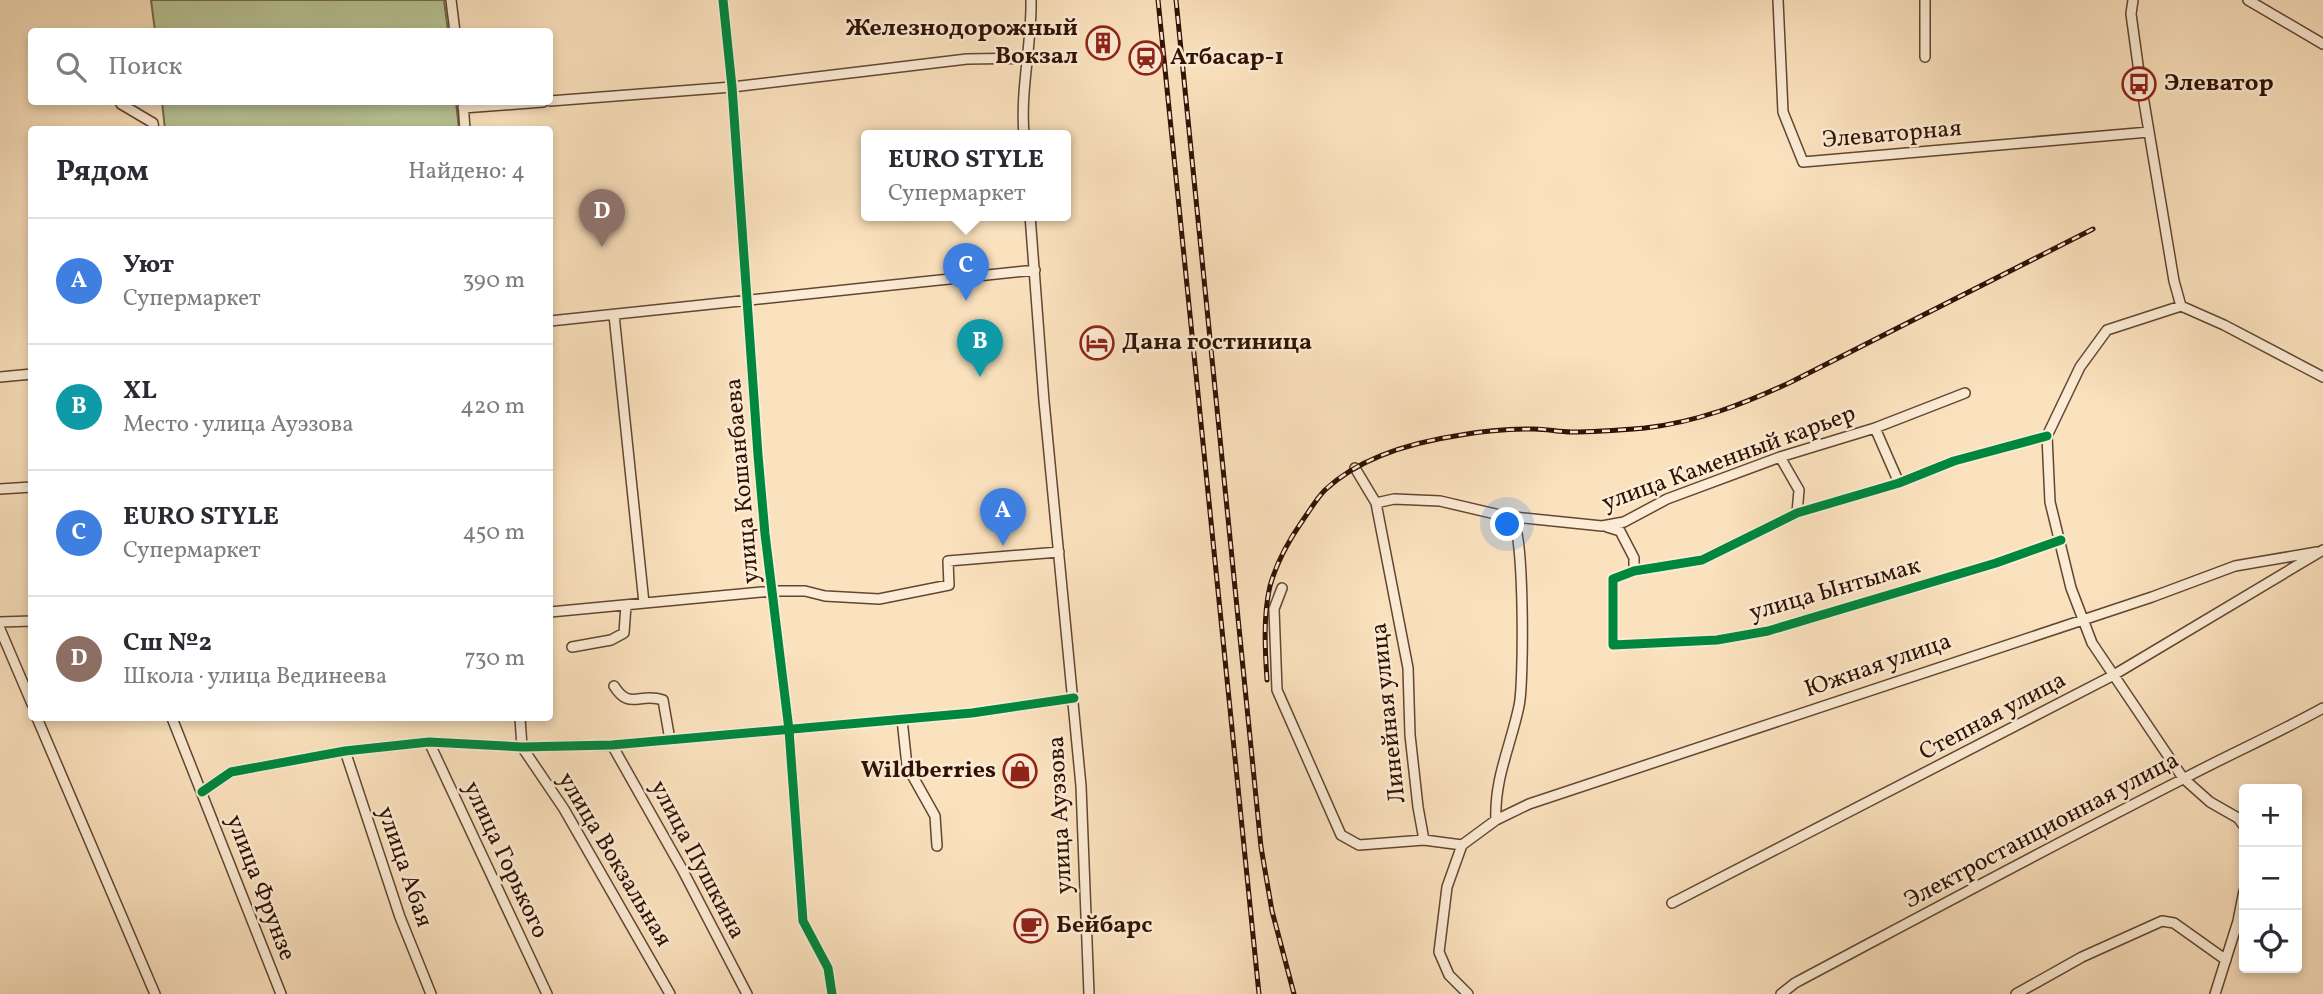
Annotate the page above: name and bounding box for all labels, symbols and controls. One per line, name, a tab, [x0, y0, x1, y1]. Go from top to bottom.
place label: Железнодорожный Вокзал	[845, 12, 1078, 74]
building icon: Железнодорожный Вокзал	[1084, 24, 1122, 62]
search box	[28, 28, 553, 105]
station icon: Атбасар-1	[1127, 39, 1165, 77]
place label: Атбасар-1	[1170, 41, 1284, 75]
icon: search	[52, 48, 90, 86]
text: Поиск	[108, 49, 182, 85]
bus stop icon: Элеватор	[2120, 65, 2158, 103]
place label: Элеватор	[2164, 67, 2274, 101]
street label: Элеваторная	[1821, 112, 1963, 158]
popup	[861, 130, 1071, 221]
text: EURO STYLE	[888, 142, 1044, 178]
text: Рядом	[56, 151, 149, 193]
text: Найдено: 4	[408, 156, 525, 188]
text: Супермаркет	[888, 178, 1026, 210]
pin: D	[579, 189, 625, 247]
pin: C	[943, 243, 989, 301]
text: Уют	[123, 247, 174, 283]
text: A	[71, 265, 87, 297]
text: 390 m	[462, 265, 525, 297]
text: Супермаркет	[123, 283, 261, 315]
pin: B	[957, 319, 1003, 377]
hotel icon: Дана гостиница	[1078, 324, 1116, 362]
place label: Дана гостиница	[1122, 326, 1312, 360]
text: XL	[123, 373, 157, 409]
street label: улица Кошанбаева	[717, 377, 769, 585]
text: B	[71, 391, 87, 423]
text: 420 m	[460, 391, 525, 423]
street label: улица Каменный карьер	[1597, 397, 1861, 521]
text: Место · улица Ауэзова	[123, 409, 354, 441]
pin: A	[980, 488, 1026, 546]
text: EURO STYLE	[123, 499, 279, 535]
your location	[1490, 507, 1524, 541]
text: C	[72, 517, 86, 549]
text: 450 m	[463, 517, 525, 549]
text: Супермаркет	[123, 535, 261, 567]
street label: улица Ынтымак	[1745, 549, 1925, 631]
street label: Линейная улица	[1363, 621, 1415, 805]
text: Сш №2	[123, 625, 212, 661]
street label: Южная улица	[1800, 625, 1956, 707]
text: D	[71, 643, 87, 675]
text: 730 m	[464, 643, 525, 675]
text: Школа · улица Вединеева	[123, 661, 387, 693]
street label: Степная улица	[1913, 664, 2073, 770]
street label: улица Ауэзова	[1040, 735, 1082, 895]
street label: Электростанционная улица	[1899, 744, 2185, 918]
shop icon: Wildberries	[1001, 752, 1039, 790]
place label: Wildberries	[861, 754, 996, 788]
street label: улица Вокзальная	[548, 766, 680, 954]
street label: улица Пушкина	[641, 774, 753, 946]
street label: улица Горького	[454, 776, 556, 944]
map controls	[2239, 784, 2302, 973]
button: +	[2239, 784, 2302, 847]
street label: улица Абая	[367, 802, 441, 932]
street label: улица Фрунзе	[217, 810, 303, 966]
button: −	[2239, 847, 2302, 910]
cafe icon: Бейбарс	[1012, 907, 1050, 945]
place label: Бейбарс	[1056, 909, 1152, 943]
button: locate	[2239, 910, 2302, 973]

